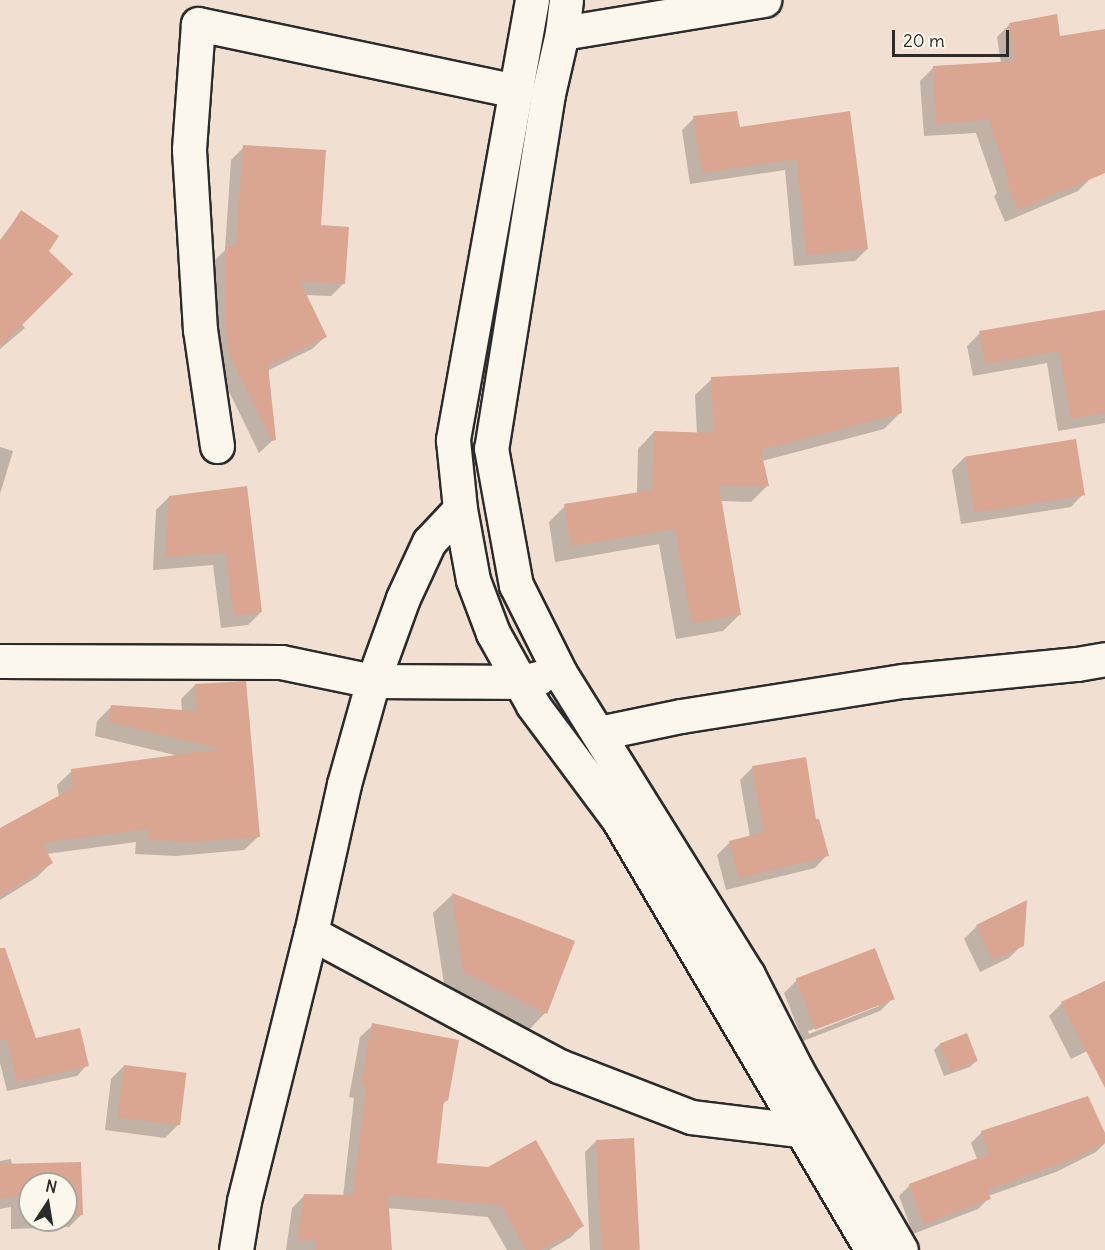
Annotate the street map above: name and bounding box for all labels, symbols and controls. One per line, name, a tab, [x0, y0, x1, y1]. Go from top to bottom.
scale bar	[895, 18, 1012, 56]
text: 20 m	[903, 29, 945, 52]
north arrow	[18, 1172, 78, 1232]
text: N	[44, 1175, 59, 1197]

